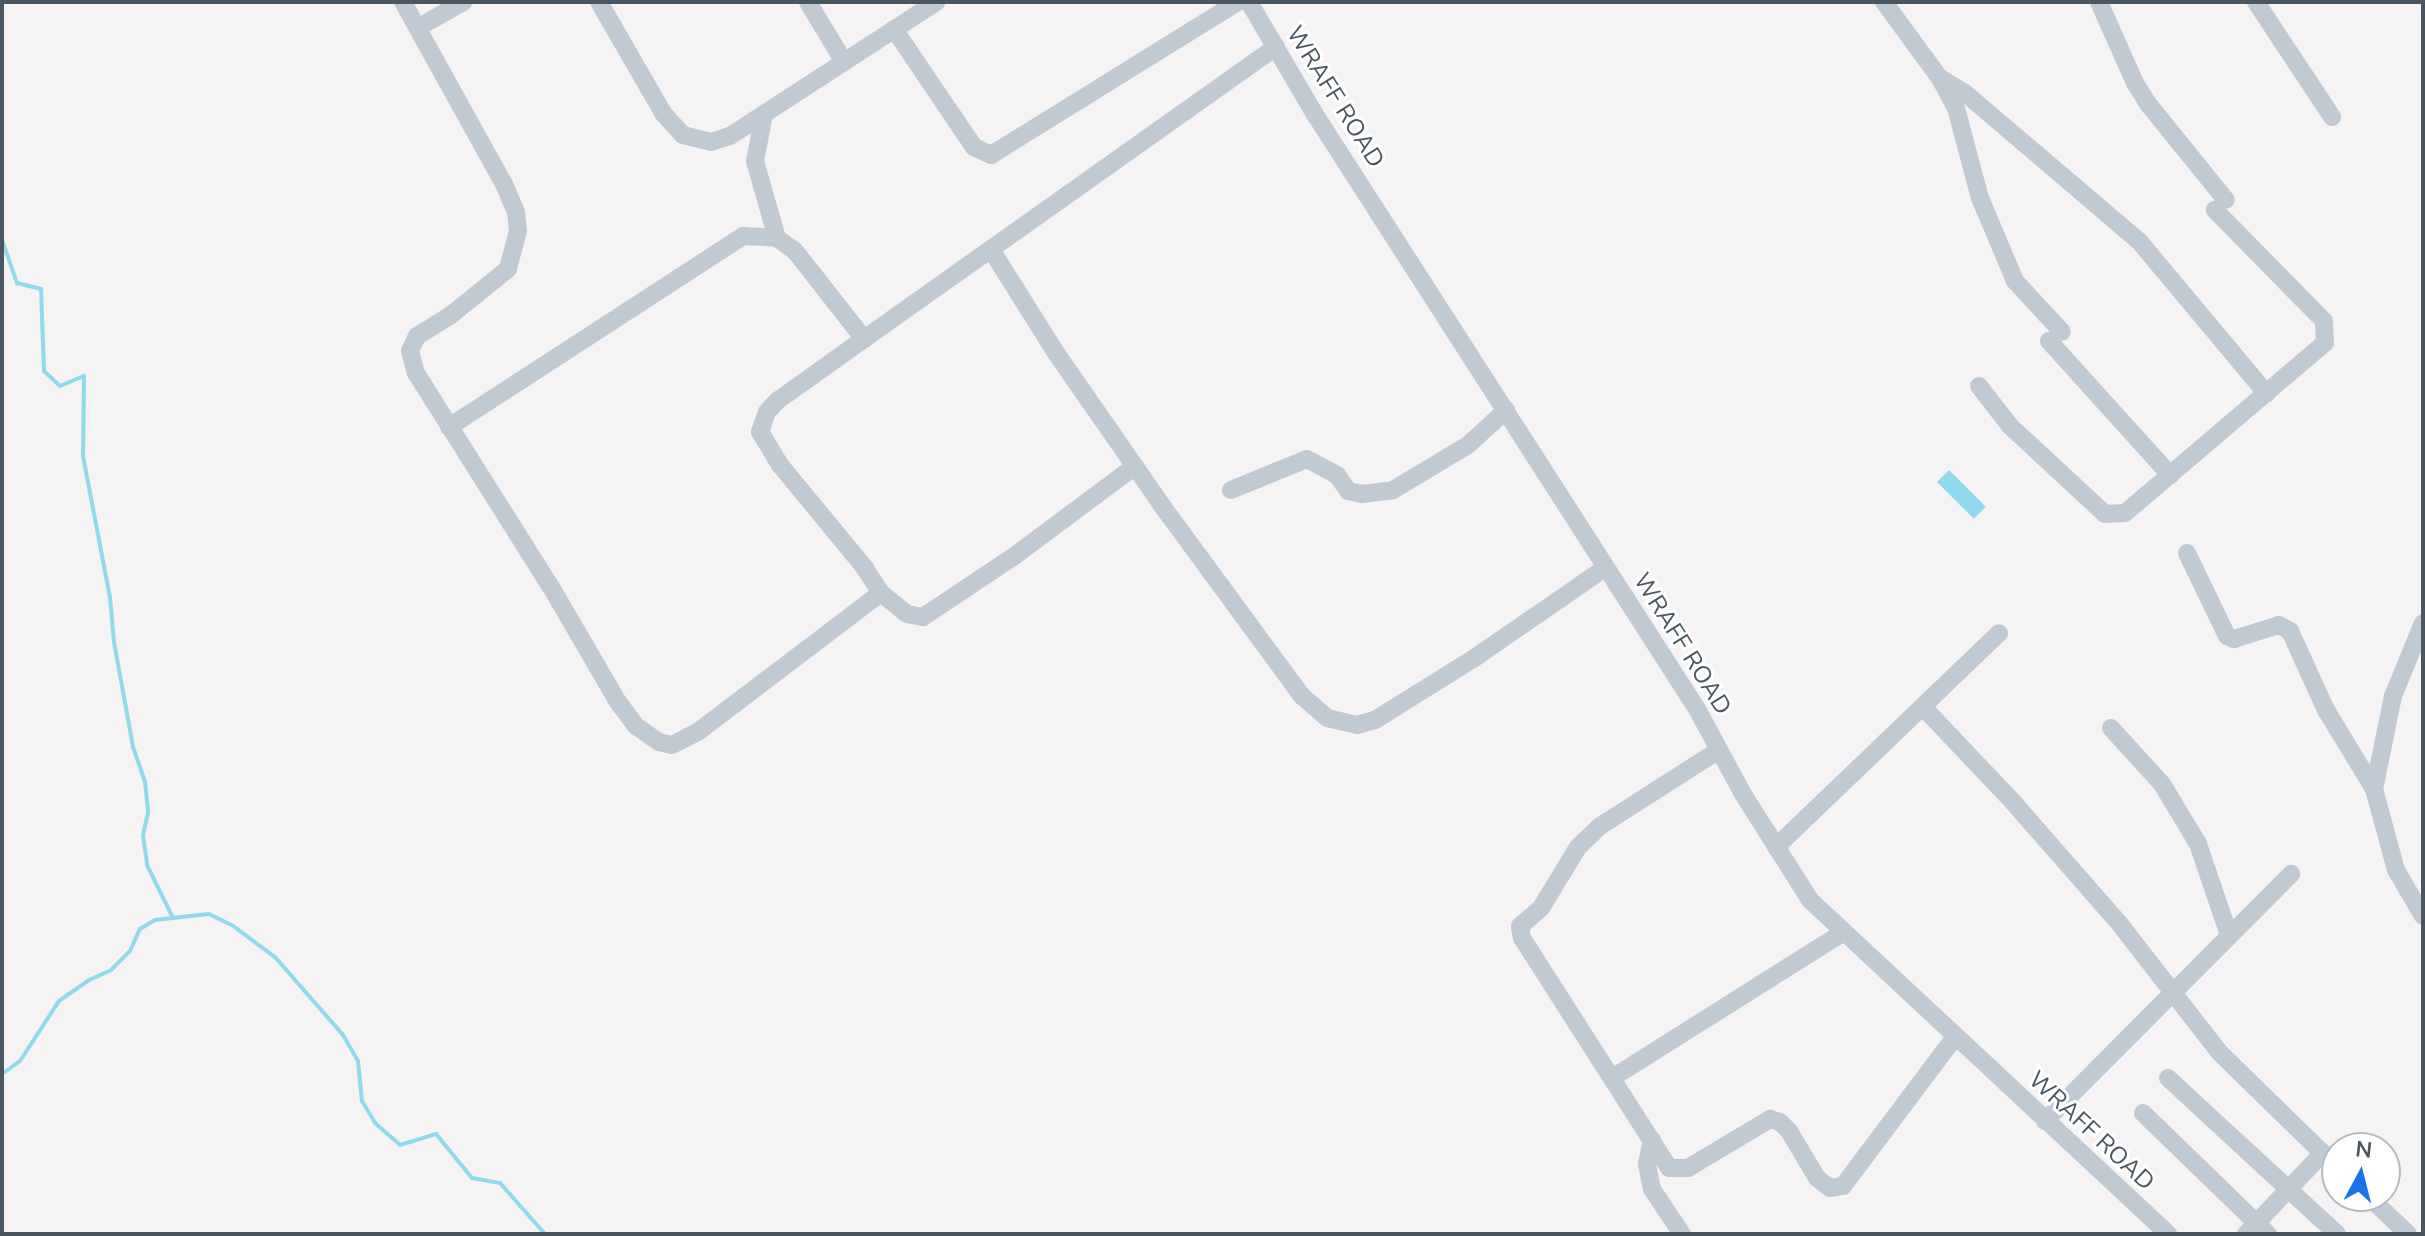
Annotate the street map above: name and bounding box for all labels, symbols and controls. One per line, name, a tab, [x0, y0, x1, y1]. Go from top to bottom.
street label: WRAFF ROAD	[1280, 21, 1390, 173]
street label: WRAFF ROAD	[1627, 568, 1737, 720]
street label: WRAFF ROAD	[2022, 1065, 2160, 1197]
north arrow	[2321, 1132, 2401, 1212]
text: N	[2354, 1134, 2374, 1166]

